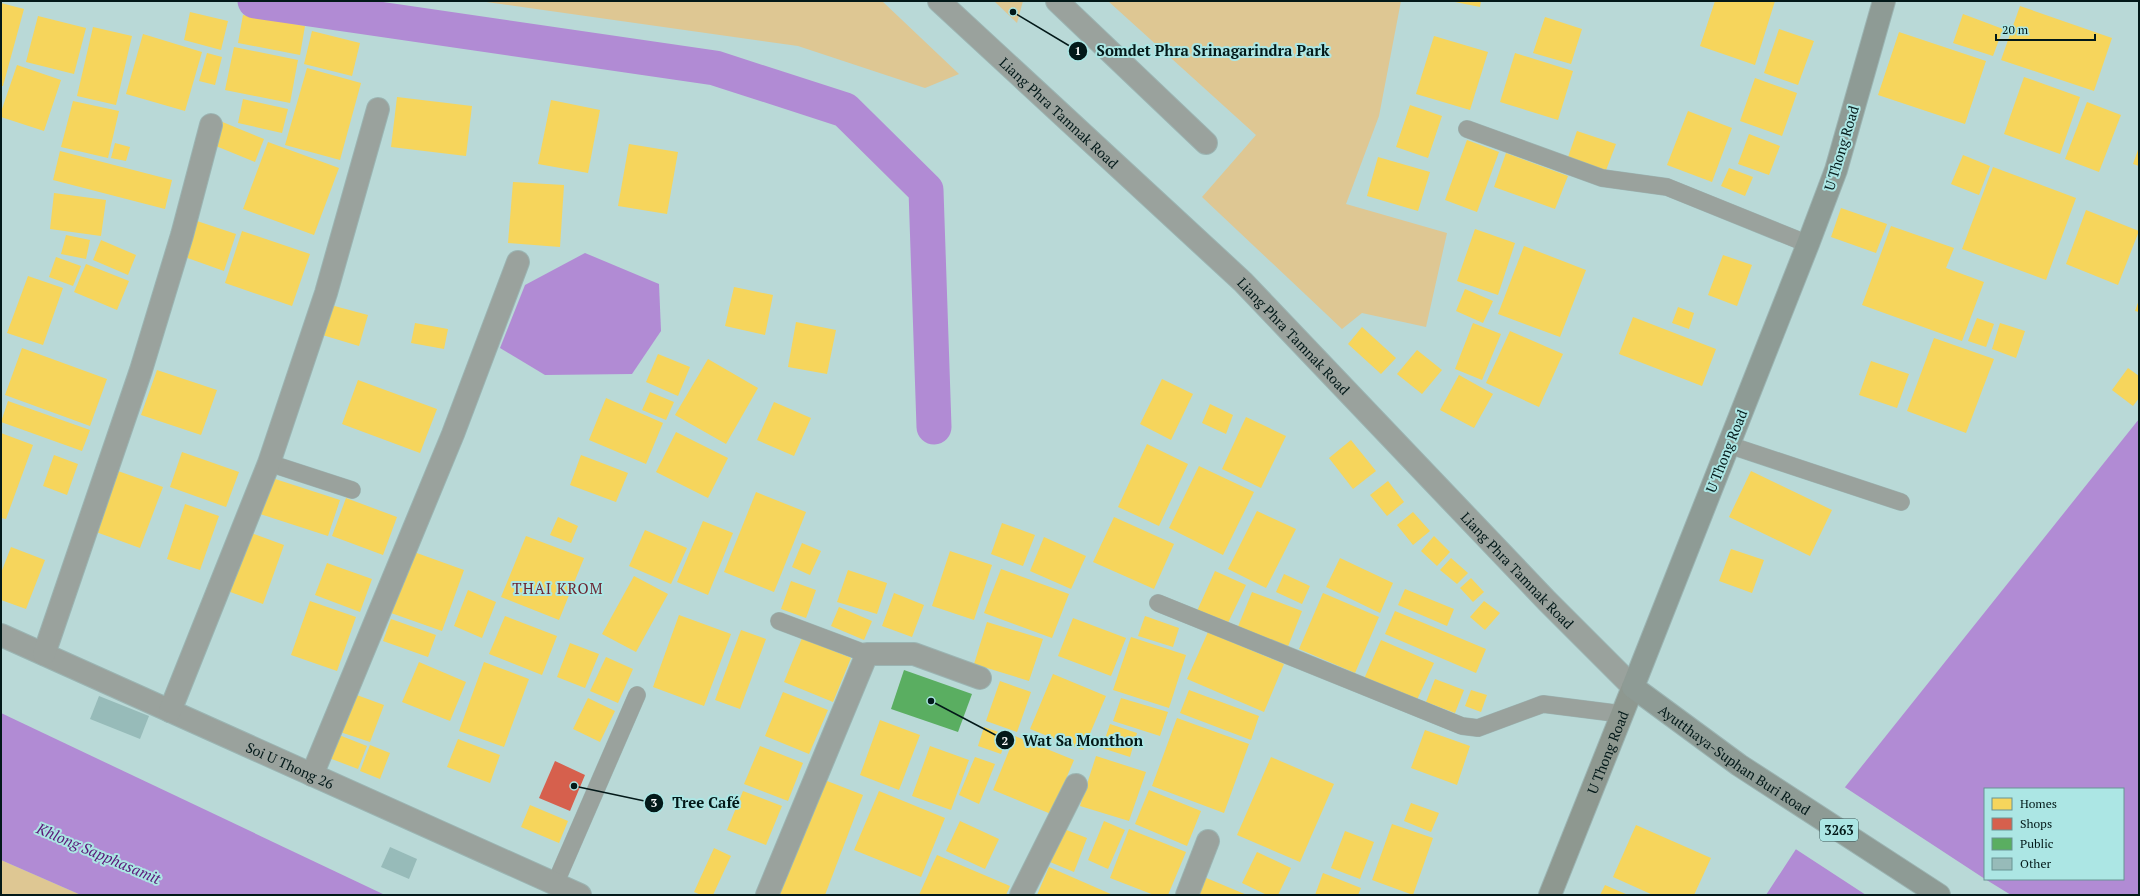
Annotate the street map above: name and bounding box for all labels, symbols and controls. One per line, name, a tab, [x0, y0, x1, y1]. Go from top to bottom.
scale bar	[1996, 16, 2095, 42]
text: 20 m	[2002, 22, 2029, 37]
callout: Somdet Phra Srinagarindra Park	[1068, 37, 1337, 64]
text: Somdet Phra Srinagarindra Park	[1097, 40, 1330, 60]
text: 1	[1075, 43, 1081, 58]
street label: Liang Phra Tamnak Road	[996, 53, 1123, 172]
street label: U Thong Road	[1819, 103, 1863, 193]
street label: Liang Phra Tamnak Road	[1234, 273, 1355, 399]
street label: U Thong Road	[1701, 407, 1751, 495]
street label: Liang Phra Tamnak Road	[1457, 507, 1579, 633]
district label: THAI KROM	[512, 578, 604, 598]
street label: Ayutthaya-Suphan Buri Road	[1655, 700, 1815, 819]
street label: U Thong Road	[1582, 707, 1632, 796]
callout: Wat Sa Monthon	[995, 727, 1152, 754]
text: Wat Sa Monthon	[1023, 730, 1143, 750]
text: 2	[1002, 733, 1009, 748]
street label: Soi U Thong 26	[243, 737, 338, 793]
legend	[1984, 788, 2124, 880]
callout: Tree Café	[644, 789, 748, 816]
text: Tree Café	[672, 792, 740, 812]
text: 3	[651, 795, 658, 810]
text: Homes	[2020, 796, 2057, 811]
text: Shops	[2020, 816, 2052, 831]
water label: Khlong Sapphasamit	[33, 817, 165, 888]
road number: 3263	[1820, 819, 1858, 841]
text: Public	[2020, 836, 2054, 851]
text: Other	[2020, 856, 2051, 871]

